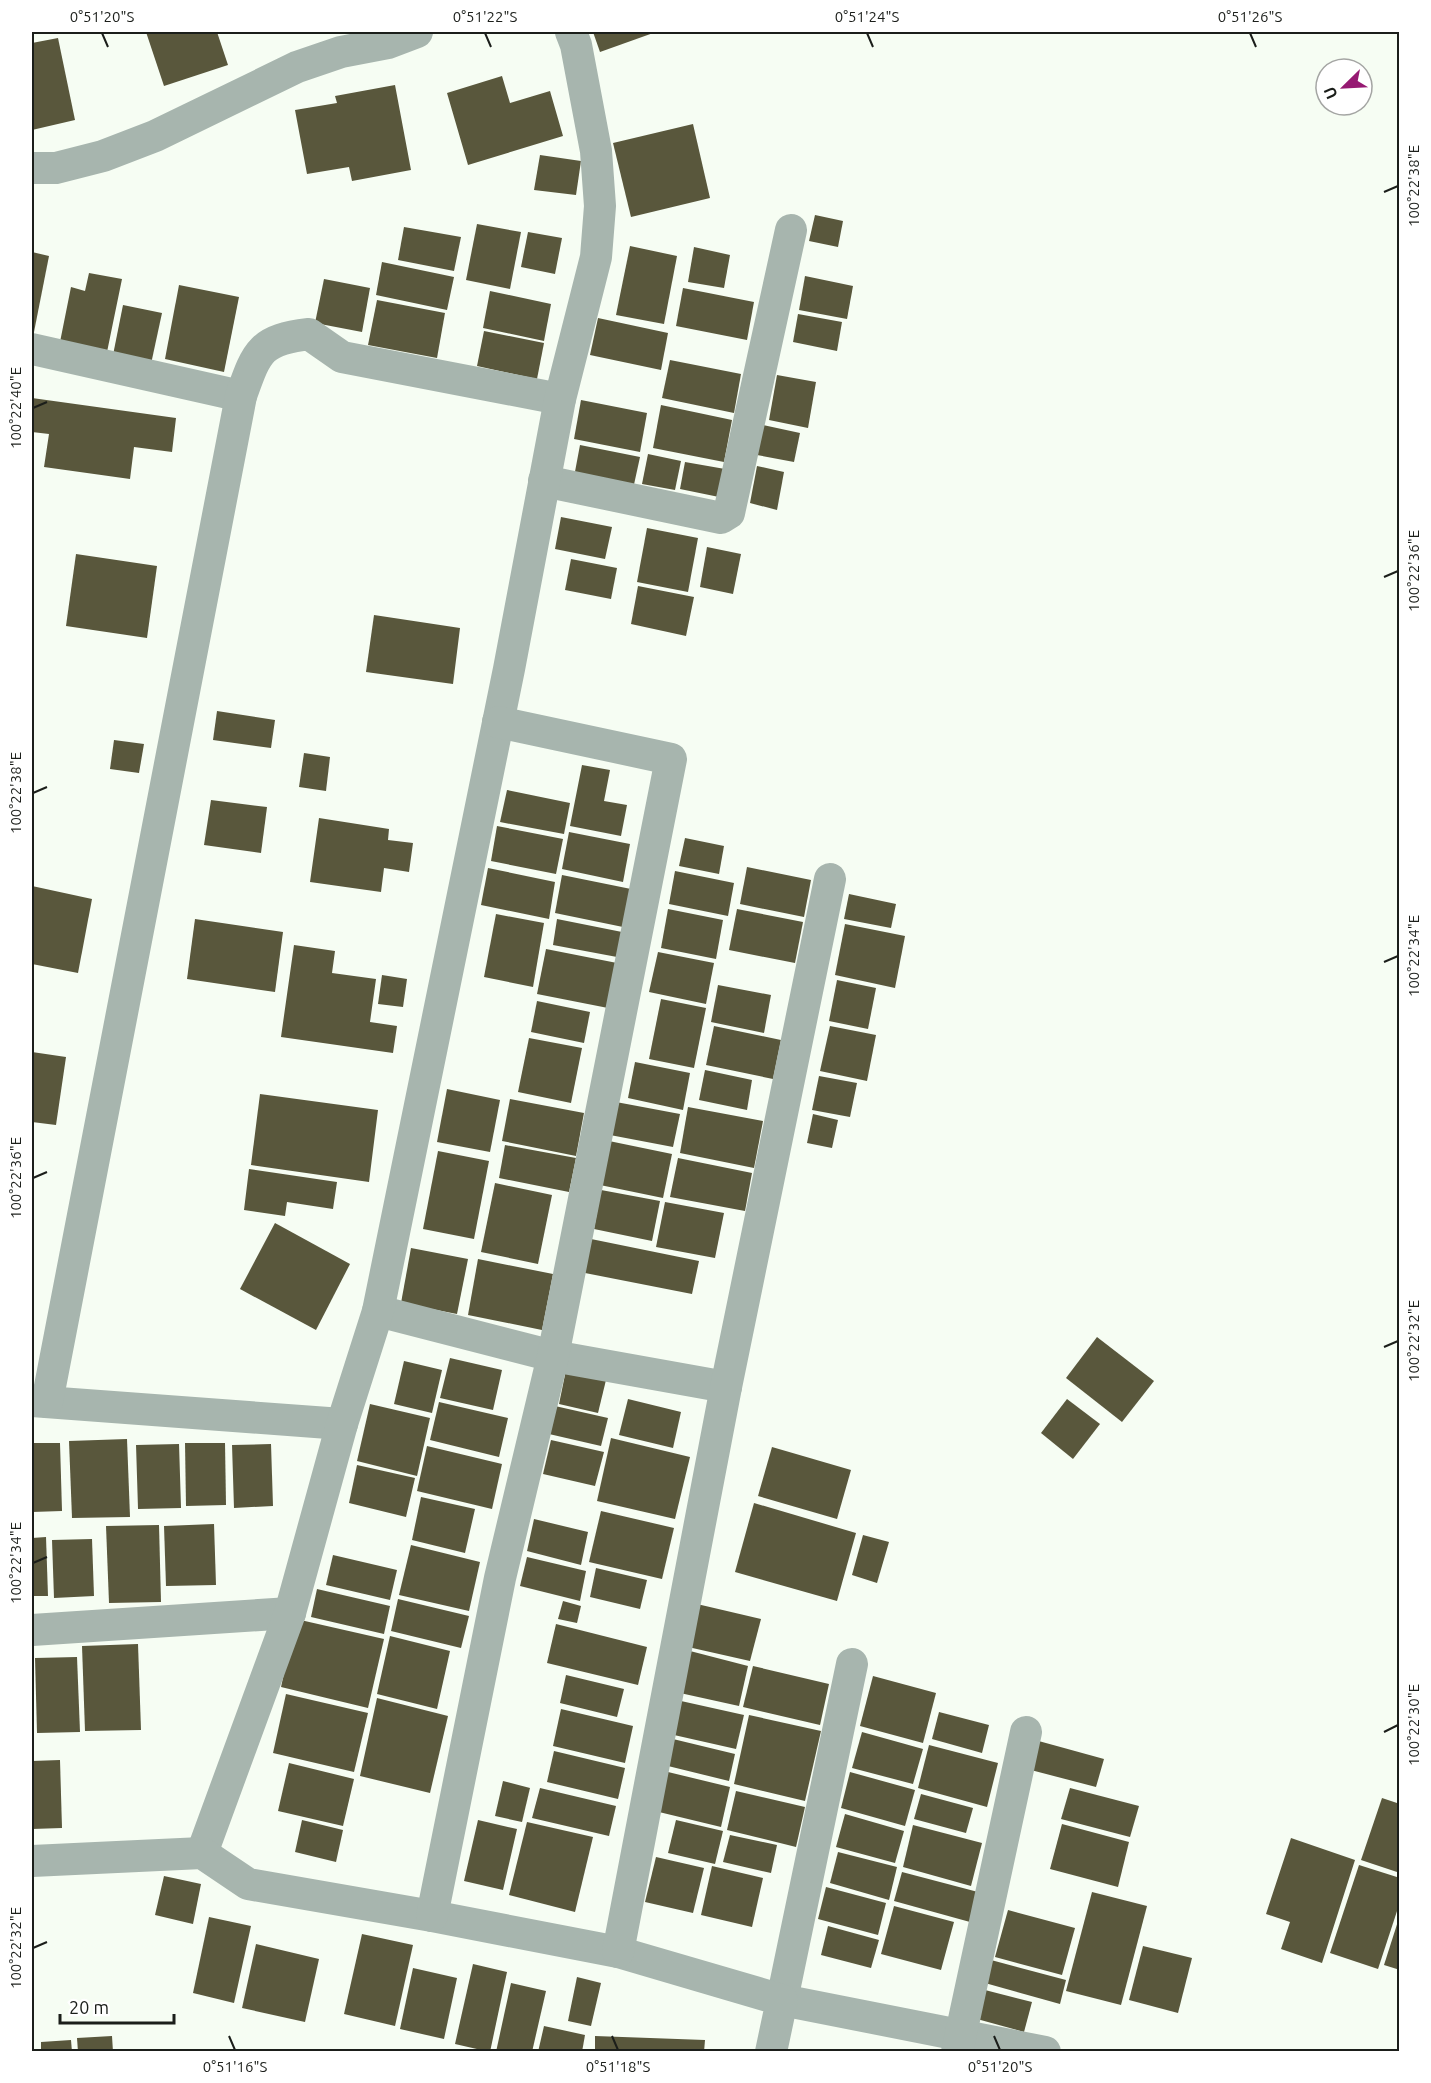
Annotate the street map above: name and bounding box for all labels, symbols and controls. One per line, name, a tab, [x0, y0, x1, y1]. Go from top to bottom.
text: 0°51'20"S	[70, 8, 134, 25]
text: 0°51'22"S	[453, 8, 517, 25]
text: 0°51'24"S	[835, 8, 899, 25]
text: 0°51'26"S	[1218, 8, 1282, 25]
north arrow	[1314, 57, 1374, 117]
text: U	[1320, 84, 1341, 102]
text: 100°22'38"E	[1405, 145, 1422, 227]
text: 100°22'40"E	[7, 367, 24, 449]
text: 100°22'36"E	[1405, 530, 1422, 612]
text: 100°22'38"E	[7, 752, 24, 834]
text: 100°22'34"E	[1405, 915, 1422, 997]
text: 100°22'36"E	[7, 1137, 24, 1219]
text: 100°22'32"E	[1405, 1300, 1422, 1382]
text: 100°22'34"E	[7, 1522, 24, 1604]
text: 100°22'30"E	[1405, 1684, 1422, 1766]
text: 100°22'32"E	[7, 1907, 24, 1989]
scale bar	[60, 1987, 174, 2025]
text: 20 m	[69, 1997, 109, 2017]
text: 0°51'16"S	[203, 2058, 267, 2075]
text: 0°51'18"S	[586, 2058, 650, 2075]
text: 0°51'20"S	[968, 2058, 1032, 2075]

